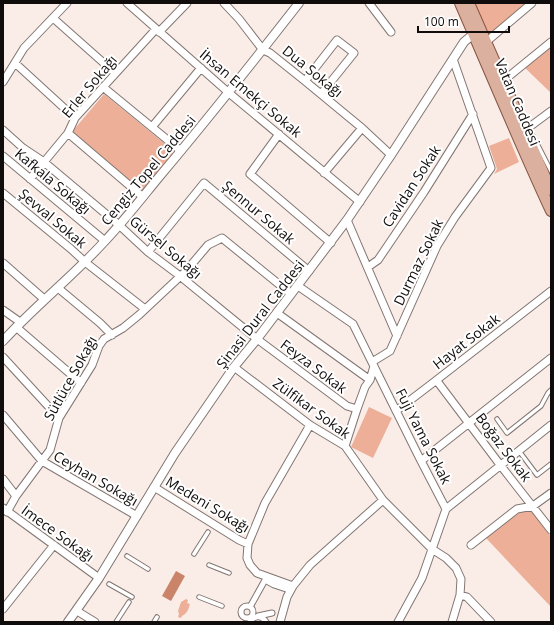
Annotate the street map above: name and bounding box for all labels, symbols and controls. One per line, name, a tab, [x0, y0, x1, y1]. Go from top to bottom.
scale bar	[418, 8, 509, 34]
text: 100 m	[424, 13, 459, 30]
street label: Dua Sokağı	[279, 41, 347, 101]
street label: İhsan Emekçi Sokak	[196, 45, 306, 142]
street label: Erler Sokağı	[57, 51, 121, 121]
street label: Vatan Caddesi	[491, 56, 545, 148]
street label: Cengiz Topel Caddesi	[96, 111, 200, 229]
street label: Cavidan Sokak	[377, 141, 445, 231]
street label: Kafkala Sokağı	[11, 144, 95, 218]
street label: Şennur Sokak	[219, 176, 300, 248]
street label: Şevval Sokak	[15, 184, 91, 252]
street label: Gürsel Sokağı	[126, 211, 206, 283]
street label: Durmaz Sokak	[389, 215, 447, 308]
street label: Şinasi Dural Caddesi	[212, 256, 308, 372]
street label: Hayat Sokak	[429, 308, 504, 373]
street label: Sütlüce Sokağı	[39, 332, 101, 424]
street label: Feyza Sokak	[277, 335, 352, 398]
street label: Zülfikar Sokak	[269, 373, 355, 443]
street label: Fuji Yama Sokak	[392, 385, 457, 488]
street label: Boğaz Sokak	[472, 409, 537, 486]
street label: Ceyhan Sokağı	[50, 446, 142, 510]
street label: Medeni Sokağı	[162, 471, 254, 537]
street label: İmece Sokağı	[18, 500, 98, 566]

